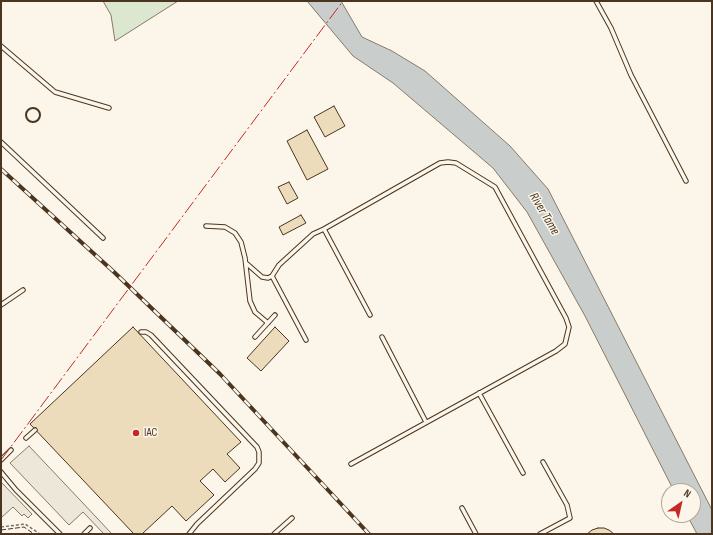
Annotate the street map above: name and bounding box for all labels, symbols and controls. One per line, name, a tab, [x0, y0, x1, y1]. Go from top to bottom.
water label: River Tame	[525, 190, 563, 238]
place label: IAC	[144, 426, 157, 440]
marker: IAC	[131, 428, 141, 438]
north arrow	[661, 483, 701, 523]
text: N	[681, 486, 694, 500]

